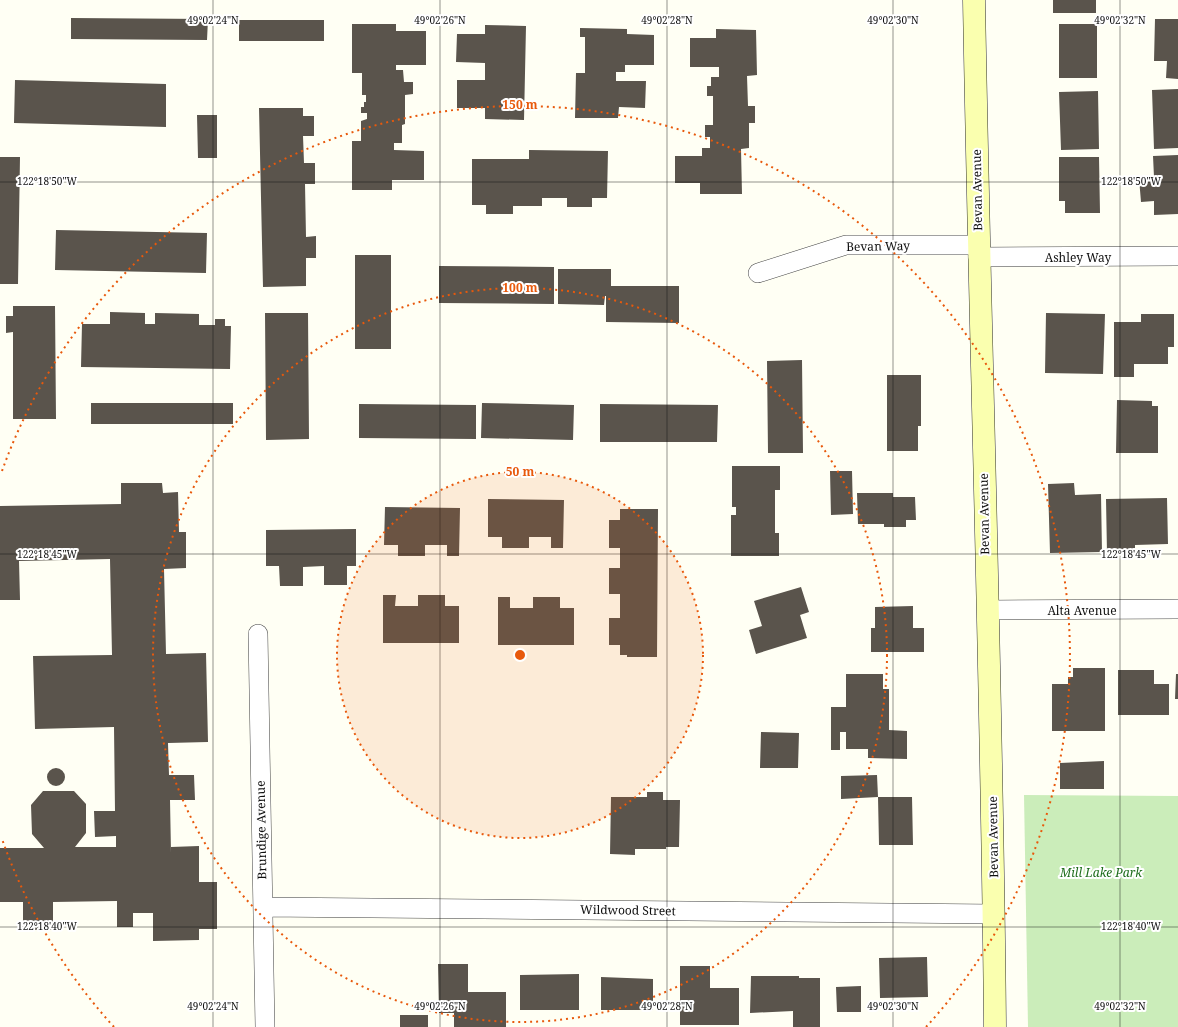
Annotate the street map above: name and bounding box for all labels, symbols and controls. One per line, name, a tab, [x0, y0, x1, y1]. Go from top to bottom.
text: 49°02'24"N	[187, 13, 239, 27]
text: 49°02'26"N	[414, 13, 466, 27]
text: 49°02'28"N	[641, 13, 693, 27]
text: 49°02'30"N	[867, 13, 919, 27]
text: 49°02'32"N	[1094, 13, 1146, 27]
text: 150 m	[502, 96, 538, 113]
street label: Bevan Avenue	[968, 149, 986, 231]
text: 122°18'50"W	[17, 174, 77, 188]
text: 122°18'50"W	[1101, 174, 1161, 188]
street label: Bevan Way	[846, 237, 910, 255]
street label: Ashley Way	[1045, 249, 1111, 266]
text: 100 m	[502, 279, 538, 296]
text: 50 m	[506, 463, 534, 480]
street label: Bevan Avenue	[975, 473, 993, 555]
text: 122°18'45"W	[17, 547, 77, 561]
text: 122°18'45"W	[1101, 547, 1161, 561]
street label: Alta Avenue	[1047, 602, 1117, 619]
centre of rings	[513, 648, 527, 662]
street label: Brundige Avenue	[252, 780, 270, 880]
street label: Bevan Avenue	[984, 796, 1002, 878]
park label: Mill Lake Park	[1059, 864, 1143, 881]
street label: Wildwood Street	[580, 901, 676, 919]
text: 122°18'40"W	[17, 919, 77, 933]
text: 122°18'40"W	[1101, 919, 1161, 933]
text: 49°02'24"N	[187, 999, 239, 1013]
text: 49°02'26"N	[414, 999, 466, 1013]
text: 49°02'28"N	[641, 999, 693, 1013]
text: 49°02'30"N	[867, 999, 919, 1013]
text: 49°02'32"N	[1094, 999, 1146, 1013]

